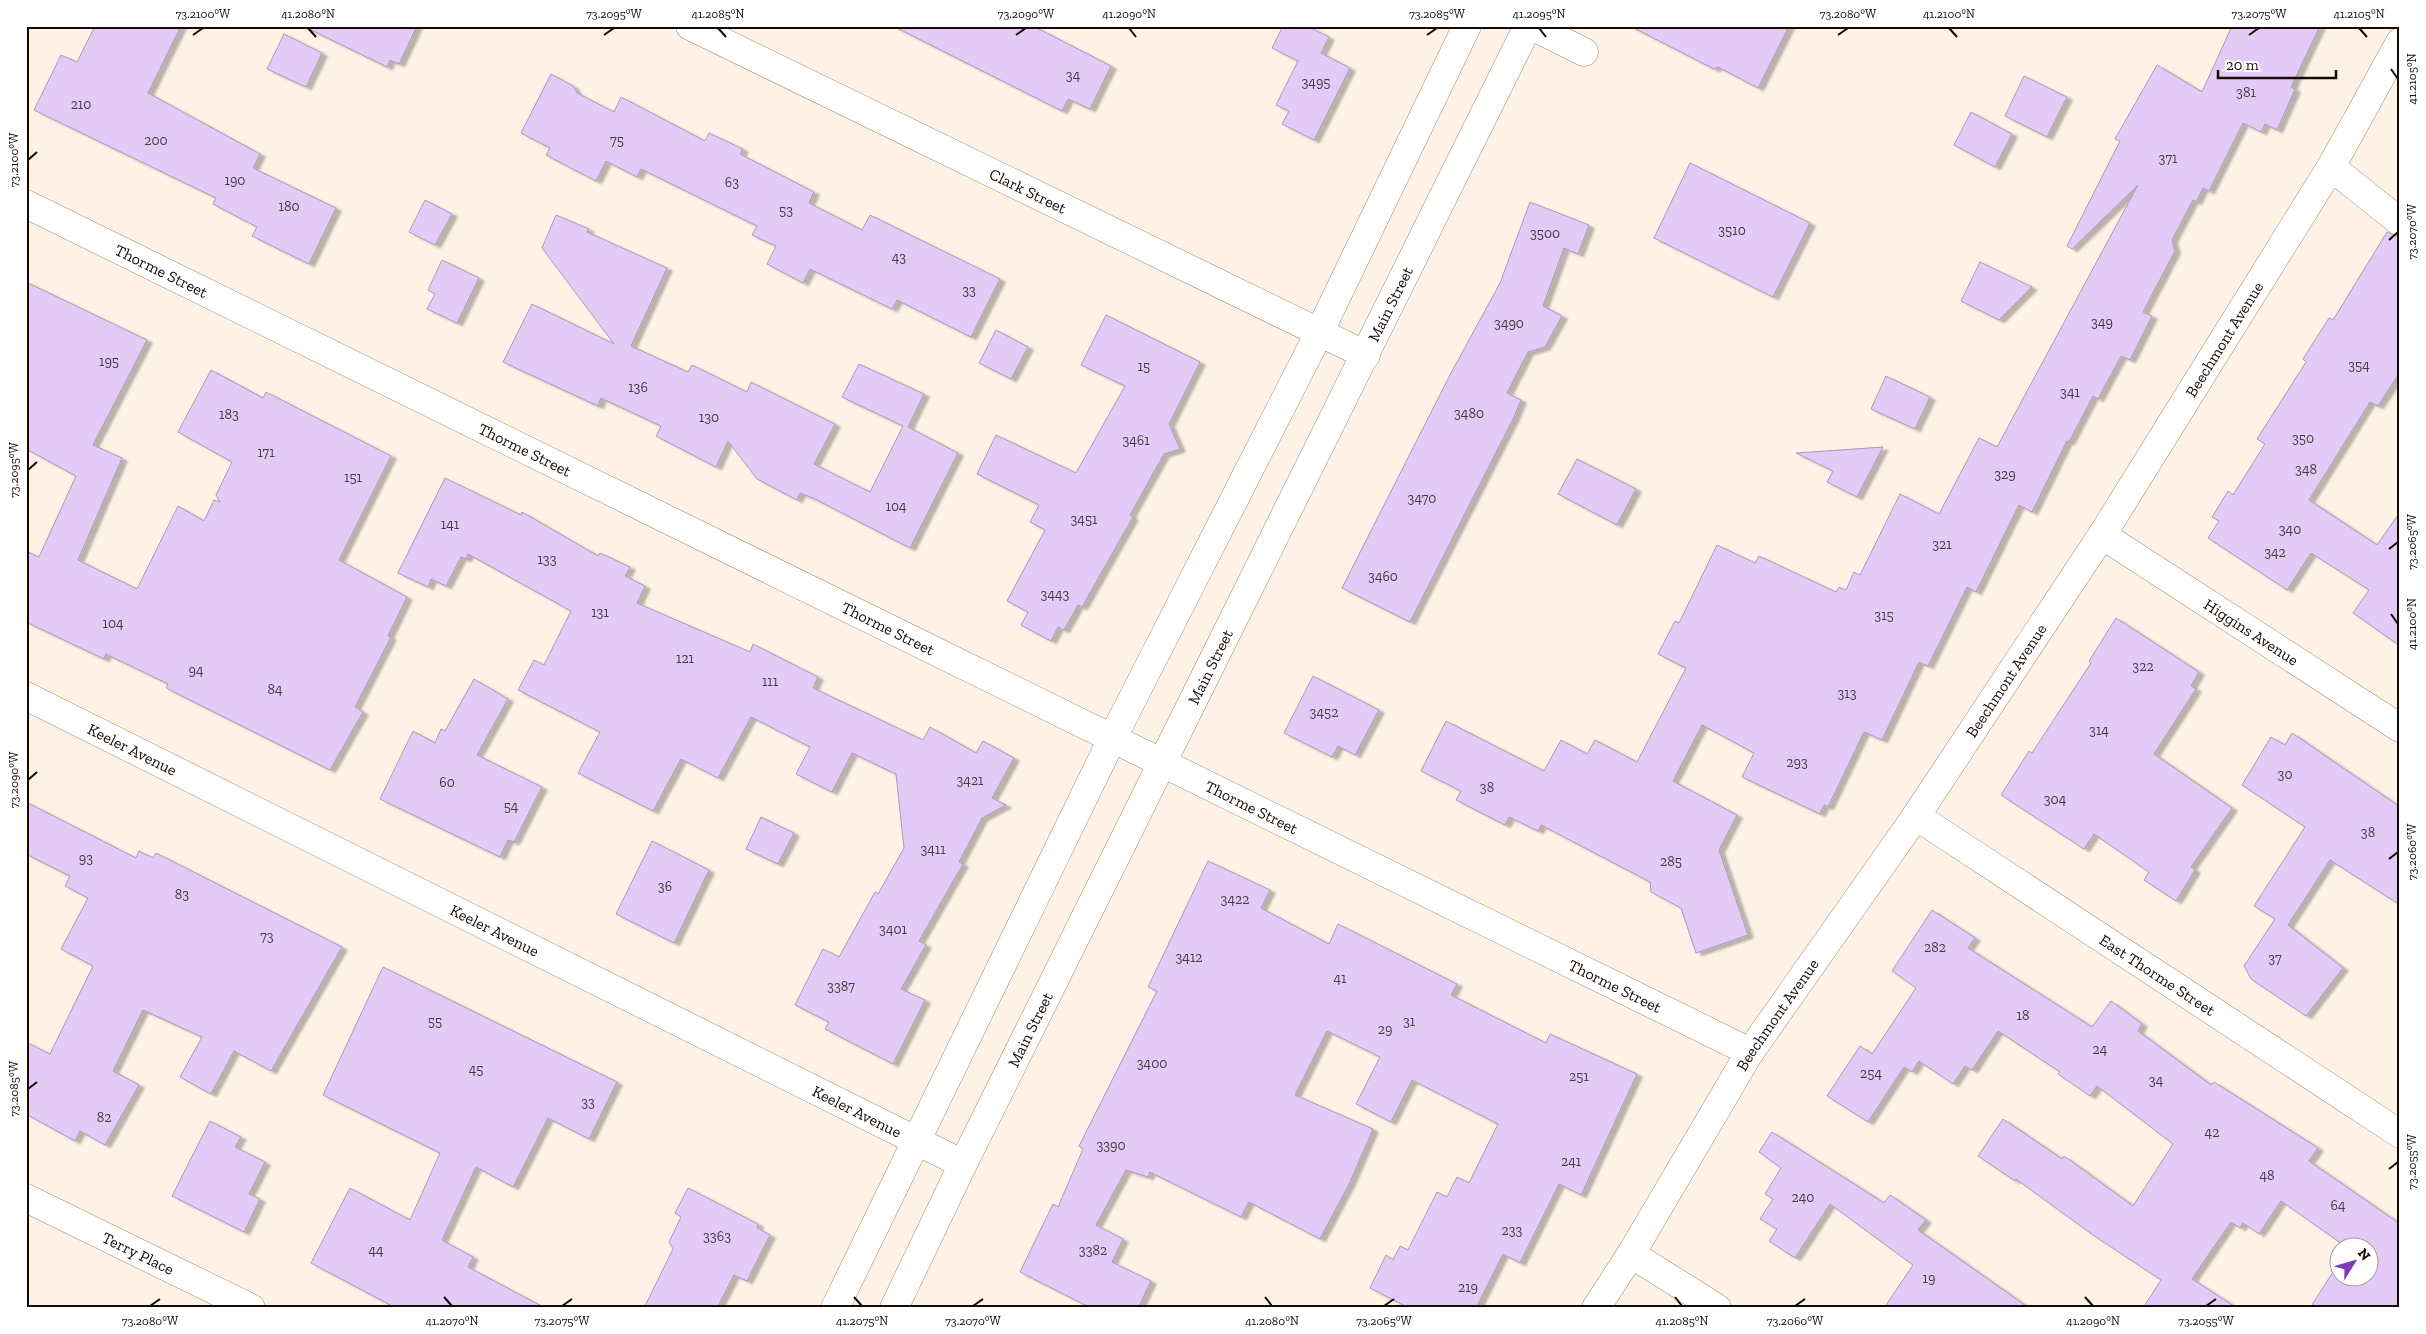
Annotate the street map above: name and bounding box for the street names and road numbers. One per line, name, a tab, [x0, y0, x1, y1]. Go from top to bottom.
street label: Clark Street	[986, 164, 1069, 218]
street label: Thorme Street	[112, 240, 211, 302]
street label: Main Street	[1364, 263, 1417, 345]
street label: Beechmont Avenue	[2181, 278, 2267, 401]
street label: Thorme Street	[475, 419, 574, 481]
street label: Higgins Avenue	[2200, 595, 2302, 670]
street label: Thorme Street	[839, 598, 938, 659]
street label: Beechmont Avenue	[1962, 620, 2051, 741]
street label: Main Street	[1184, 626, 1237, 707]
street label: Keeler Avenue	[85, 719, 180, 780]
street label: Thorme Street	[1202, 777, 1301, 838]
street label: Keeler Avenue	[447, 900, 542, 961]
street label: East Thorme Street	[2096, 930, 2219, 1020]
street label: Thorme Street	[1565, 955, 1665, 1017]
street label: Beechmont Avenue	[1732, 955, 1823, 1074]
street label: Main Street	[1004, 989, 1057, 1070]
street label: Keeler Avenue	[809, 1081, 905, 1142]
street label: Terry Place	[99, 1228, 177, 1279]

